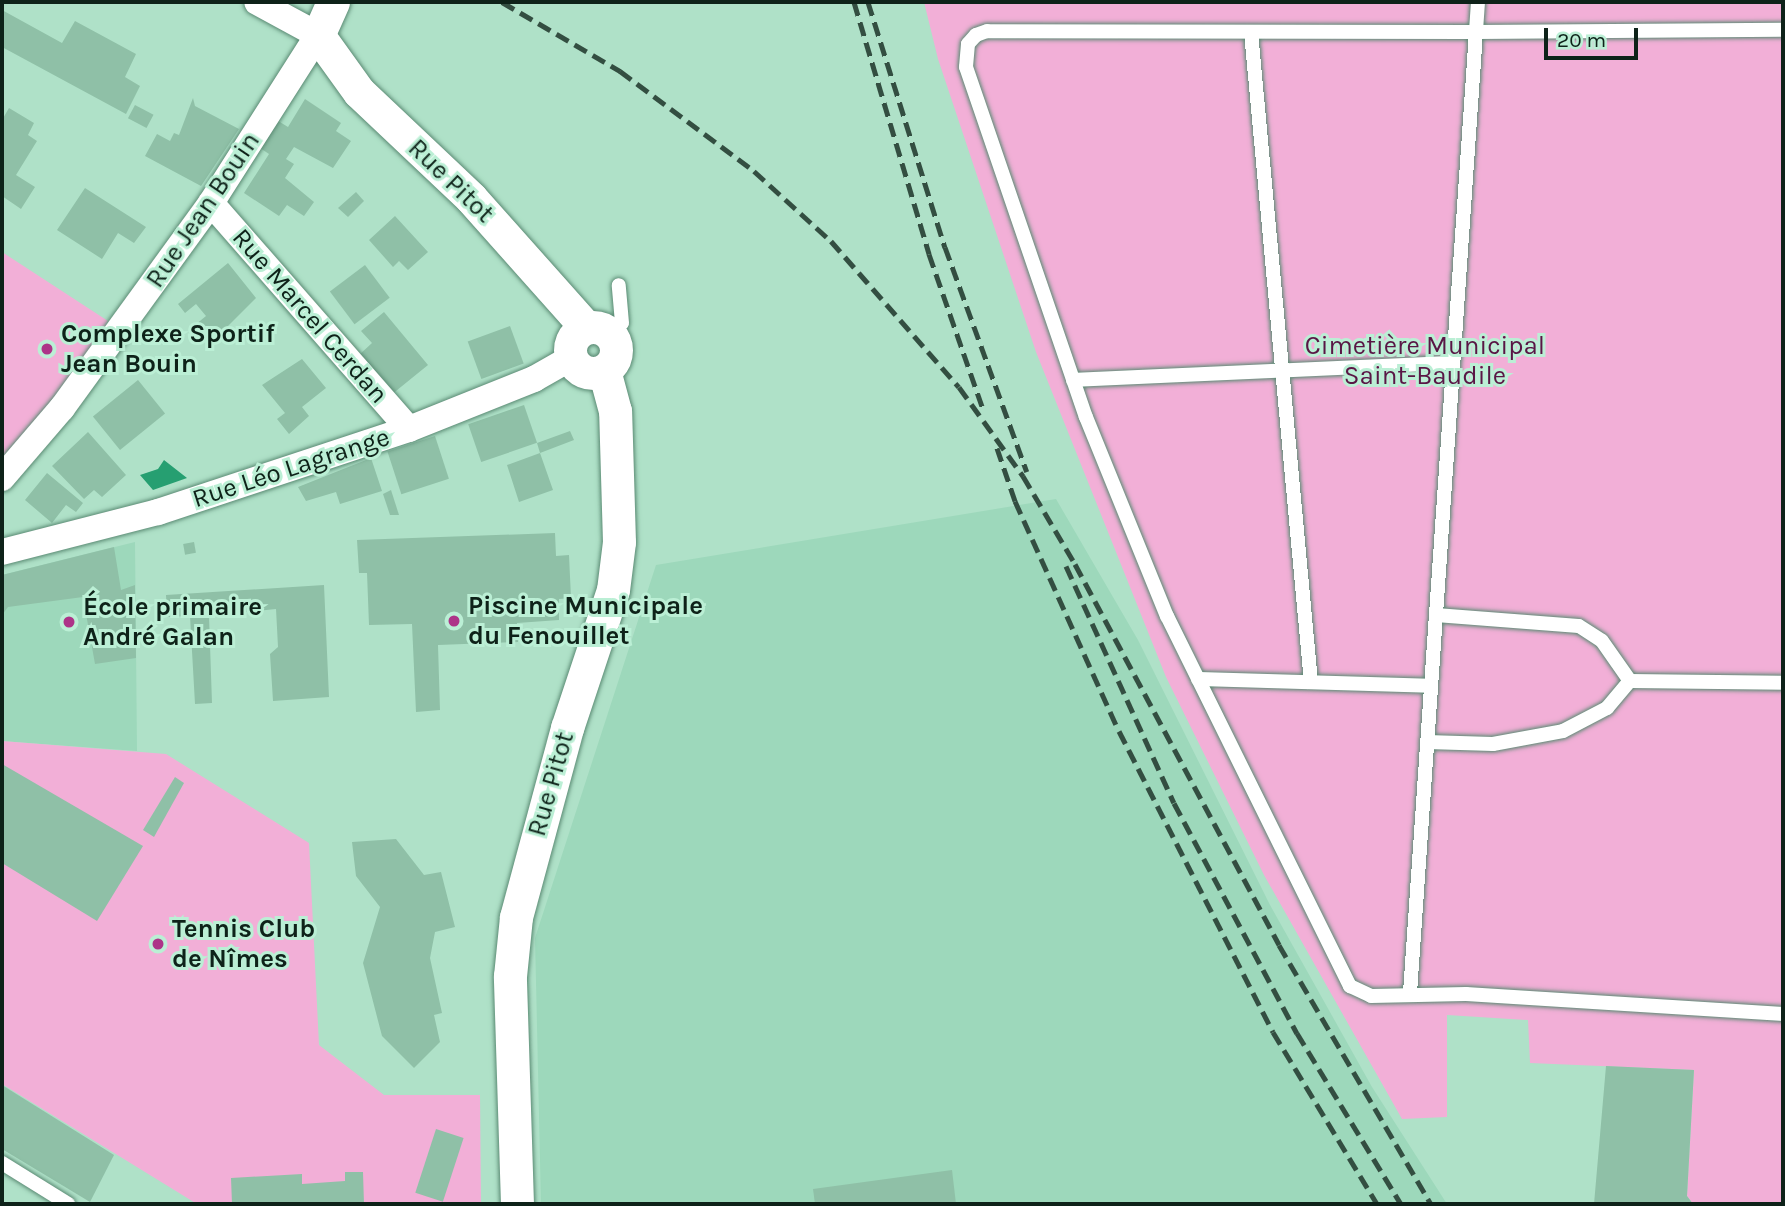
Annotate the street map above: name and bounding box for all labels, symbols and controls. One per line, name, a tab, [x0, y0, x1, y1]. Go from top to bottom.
scale bar	[1547, 14, 1642, 58]
text: 20 m	[1557, 28, 1606, 52]
street label: Rue Jean Bouin	[140, 126, 266, 294]
street label: Rue Pitot	[402, 133, 500, 229]
street label: Rue Marcel Cerdan	[226, 222, 394, 410]
place label: Complexe Sportif Jean Bouin	[61, 318, 275, 380]
park label: Cimetière Municipal Saint-Baudile	[1305, 330, 1545, 392]
marker: Complexe Sportif Jean Bouin	[39, 341, 55, 357]
street label: Rue Léo Lagrange	[188, 421, 394, 515]
place label: Piscine Municipale du Fenouillet	[468, 590, 703, 652]
place label: École primaire André Galan	[83, 591, 262, 652]
marker: Piscine Municipale du Fenouillet	[446, 613, 462, 629]
marker: École primaire André Galan	[61, 614, 77, 630]
street label: Rue Pitot	[521, 728, 581, 840]
place label: Tennis Club de Nîmes	[172, 913, 315, 974]
marker: Tennis Club de Nîmes	[150, 936, 166, 952]

